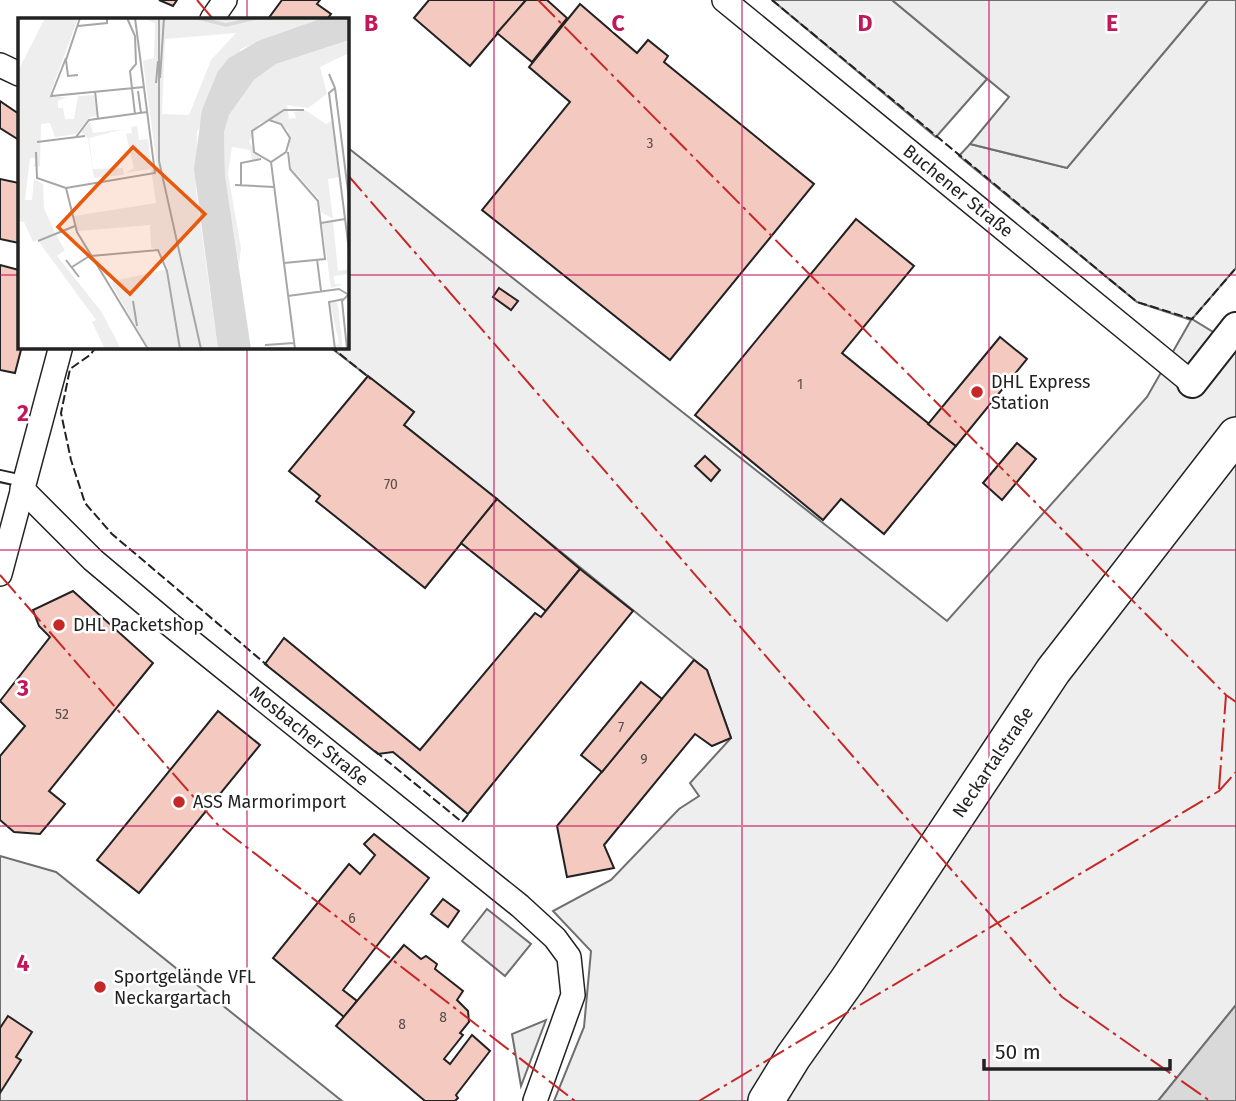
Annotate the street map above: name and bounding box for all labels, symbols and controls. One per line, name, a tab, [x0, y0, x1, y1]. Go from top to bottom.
text: B	[364, 9, 378, 37]
text: C	[611, 9, 625, 37]
text: D	[858, 9, 873, 37]
text: E	[1106, 9, 1118, 37]
inset map	[18, 18, 348, 348]
house number: 3	[647, 135, 654, 152]
street label: Buchener Straße	[898, 140, 1018, 242]
place label: DHL Express Station	[991, 371, 1090, 414]
house number: 1	[797, 376, 803, 393]
marker: DHL Express Station	[969, 384, 985, 400]
text: 2	[17, 399, 29, 427]
house number: 70	[384, 476, 398, 493]
place label: DHL Packetshop	[73, 614, 204, 636]
marker: DHL Packetshop	[51, 617, 67, 633]
text: 3	[16, 674, 29, 702]
street label: Mosbacher Straße	[245, 681, 373, 791]
street label: Neckartalstraße	[948, 702, 1038, 822]
house number: 52	[55, 706, 69, 723]
house number: 7	[618, 719, 624, 736]
house number: 9	[640, 751, 648, 768]
place label: ASS Marmorimport	[193, 791, 347, 813]
marker: ASS Marmorimport	[171, 794, 187, 810]
house number: 6	[348, 910, 356, 927]
text: 4	[17, 949, 30, 977]
place label: Sportgelände VFL Neckargartach	[114, 966, 256, 1009]
marker: Sportgelände VFL Neckargartach	[92, 979, 108, 995]
house number: 8	[439, 1009, 447, 1026]
house number: 8	[398, 1016, 406, 1033]
scale bar	[984, 1028, 1170, 1072]
text: 50 m	[995, 1039, 1041, 1065]

